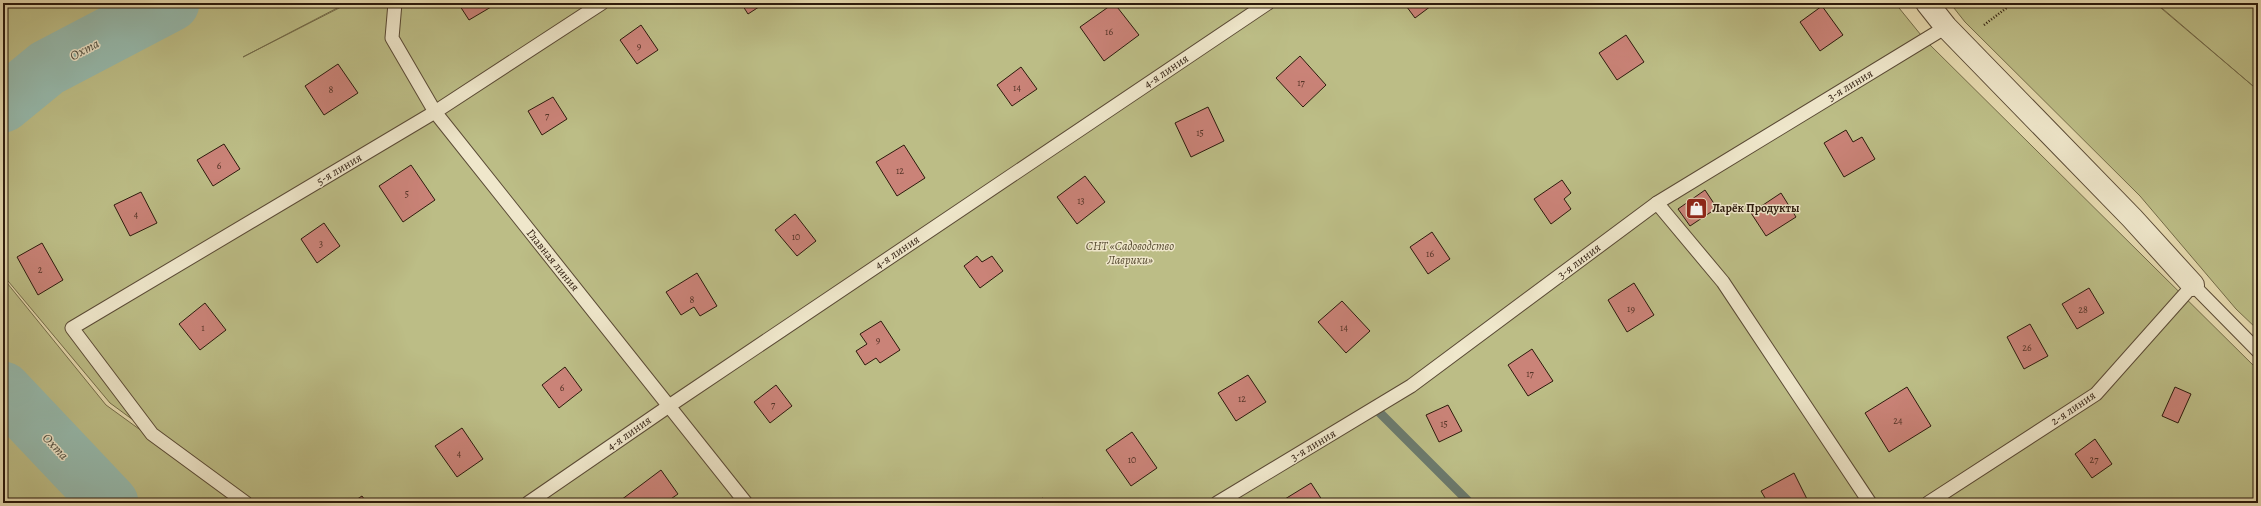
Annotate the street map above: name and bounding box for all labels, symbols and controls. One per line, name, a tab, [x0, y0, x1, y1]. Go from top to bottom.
house number: 16	[1105, 25, 1113, 38]
water label: Охта	[67, 35, 102, 64]
house number: 9	[637, 39, 642, 52]
street label: 4-я линия	[1140, 50, 1192, 92]
street label: 3-я линия	[1824, 65, 1876, 105]
house number: 17	[1297, 76, 1306, 89]
house number: 14	[1013, 81, 1021, 94]
house number: 8	[329, 83, 334, 96]
house number: 7	[545, 109, 550, 122]
house number: 15	[1196, 126, 1204, 139]
street label: 5-я линия	[313, 149, 365, 189]
house number: 6	[217, 159, 222, 172]
house number: 12	[896, 164, 904, 177]
house number: 5	[405, 187, 409, 200]
house number: 13	[1077, 194, 1085, 207]
shop icon: Ларёк Продукты	[1684, 195, 1710, 221]
place label: Ларёк Продукты	[1712, 200, 1800, 216]
house number: 4	[134, 208, 139, 221]
street label: Главная линия	[523, 225, 583, 295]
house number: 10	[792, 230, 800, 243]
street label: 4-я линия	[871, 231, 923, 273]
house number: 3	[319, 237, 323, 250]
park label: СНТ «Садоводство Лаврики»	[1086, 238, 1174, 268]
street label: 3-я линия	[1554, 239, 1604, 283]
house number: 16	[1426, 247, 1434, 260]
house number: 2	[38, 263, 43, 276]
house number: 8	[690, 293, 695, 306]
house number: 19	[1627, 302, 1635, 315]
house number: 28	[2078, 303, 2088, 316]
house number: 1	[201, 321, 205, 334]
house number: 14	[1340, 321, 1348, 334]
house number: 9	[876, 333, 881, 346]
house number: 26	[2022, 341, 2032, 354]
house number: 17	[1526, 367, 1535, 380]
house number: 6	[560, 381, 565, 394]
street label: 2-я линия	[2047, 387, 2099, 429]
house number: 12	[1238, 392, 1246, 405]
house number: 7	[771, 398, 776, 411]
street label: 4-я линия	[604, 412, 655, 454]
house number: 24	[1893, 414, 1903, 427]
house number: 15	[1440, 417, 1448, 430]
street label: 3-я линия	[1287, 425, 1339, 465]
water label: Охта	[39, 429, 72, 463]
house number: 4	[457, 447, 462, 460]
house number: 10	[1128, 453, 1136, 466]
house number: 27	[2090, 453, 2099, 466]

